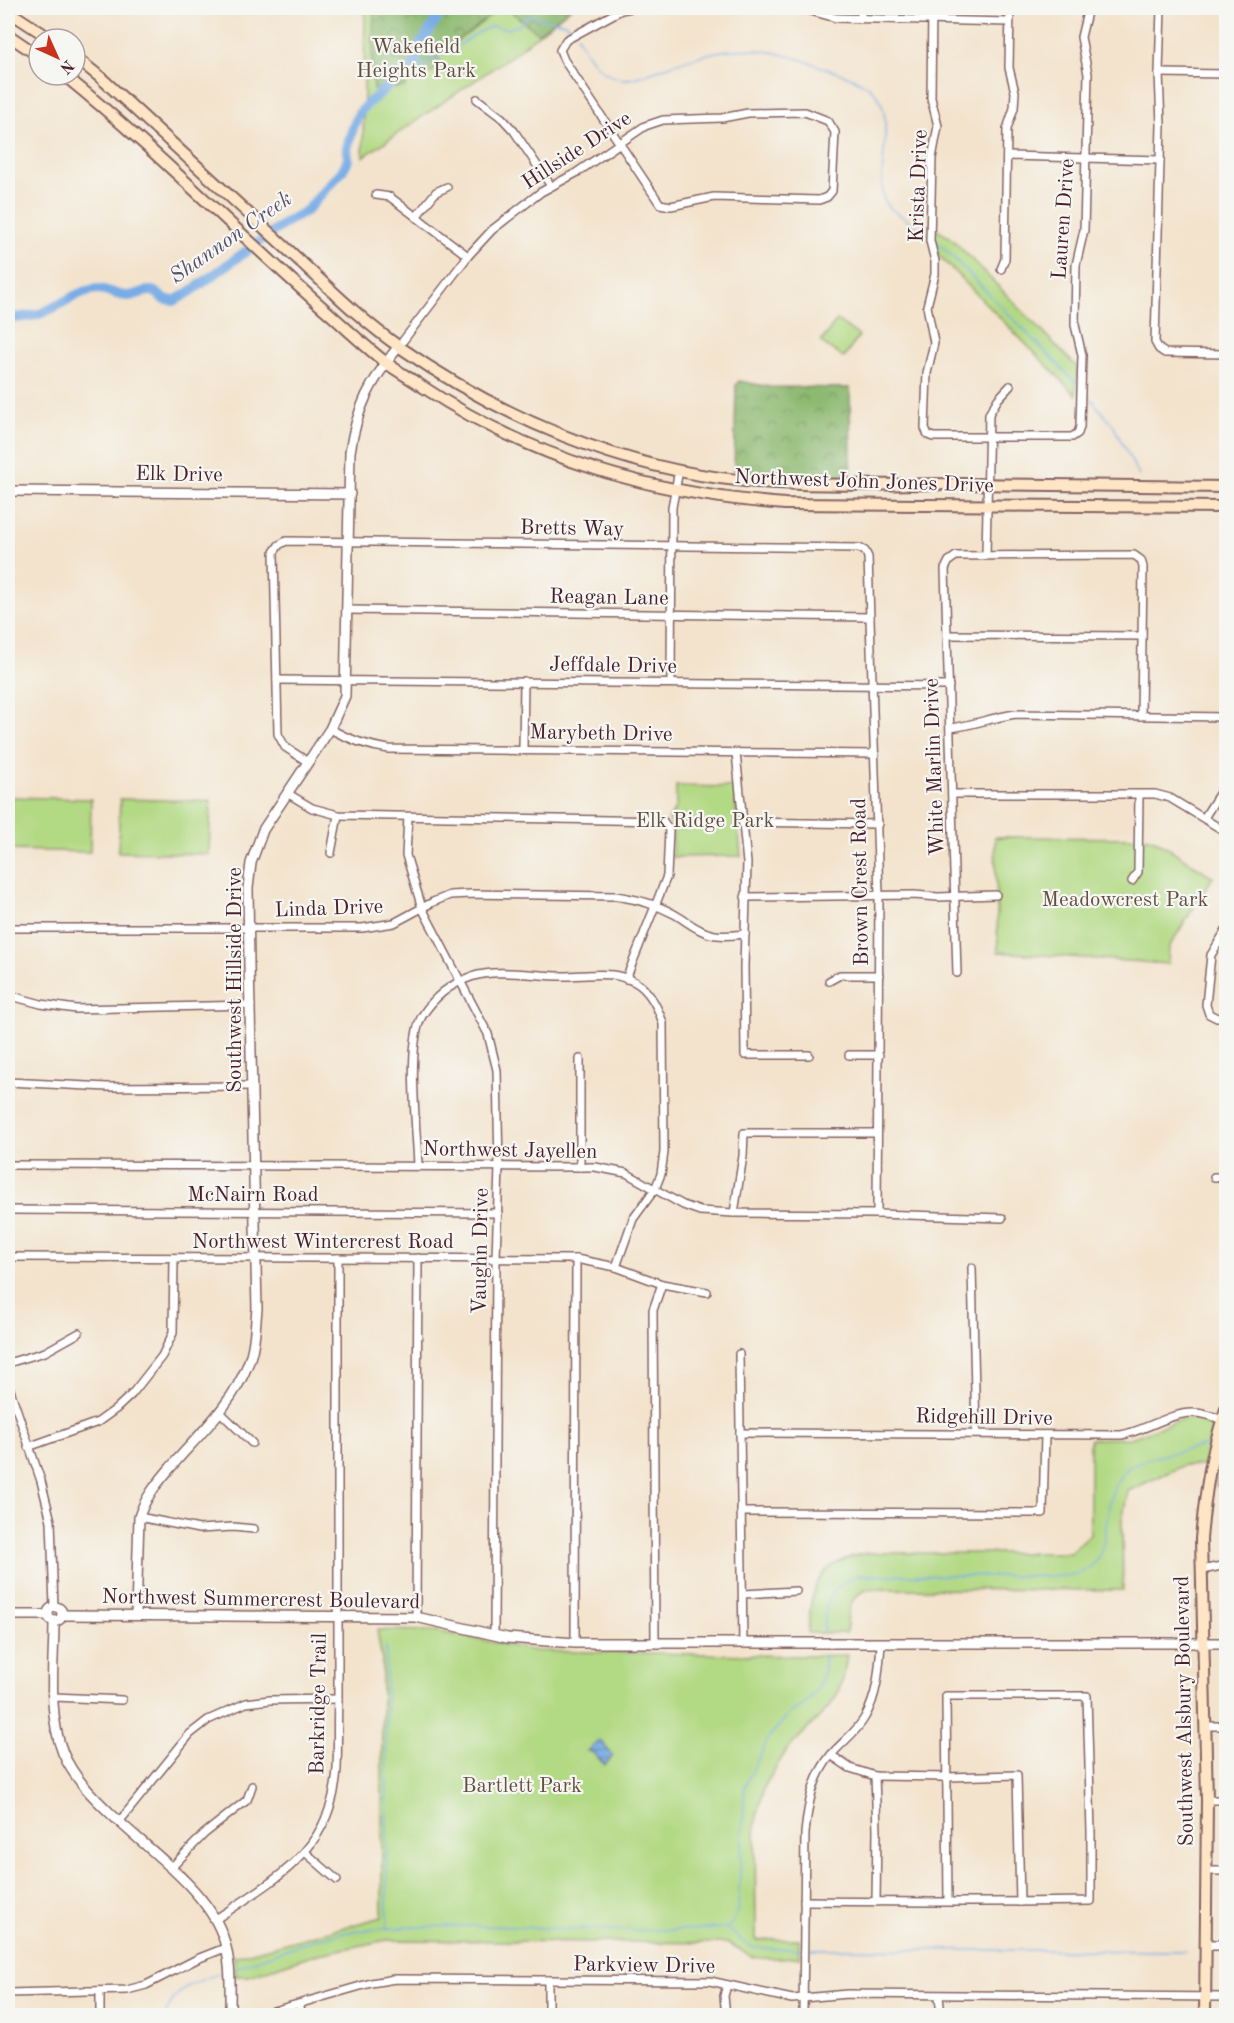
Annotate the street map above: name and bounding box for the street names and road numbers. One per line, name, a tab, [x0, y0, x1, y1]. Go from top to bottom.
street label: Hillside Drive	[519, 108, 635, 194]
street label: Krista Drive	[907, 129, 931, 243]
street label: Lauren Drive	[1049, 158, 1079, 280]
street label: Elk Drive	[135, 464, 223, 486]
street label: Northwest John Jones Drive	[734, 467, 994, 497]
street label: Bretts Way	[520, 518, 624, 540]
street label: Reagan Lane	[549, 586, 669, 610]
street label: Jeffdale Drive	[549, 654, 677, 678]
street label: White Marlin Drive	[921, 678, 949, 856]
street label: Marybeth Drive	[529, 722, 673, 746]
street label: Brown Crest Road	[849, 798, 873, 966]
street label: Southwest Hillside Drive	[225, 867, 246, 1093]
street label: Linda Drive	[274, 897, 384, 921]
street label: Northwest Jayellen	[422, 1139, 598, 1163]
street label: McNairn Road	[187, 1185, 319, 1206]
street label: Vaughn Drive	[469, 1188, 493, 1314]
street label: Northwest Wintercrest Road	[192, 1232, 454, 1253]
street label: Ridgehill Drive	[915, 1406, 1053, 1430]
street label: Southwest Alsbury Boulevard	[1172, 1575, 1198, 1847]
street label: Northwest Summercrest Boulevard	[101, 1587, 421, 1613]
street label: Barkridge Trail	[307, 1633, 331, 1775]
street label: Parkview Drive	[573, 1954, 715, 1978]

